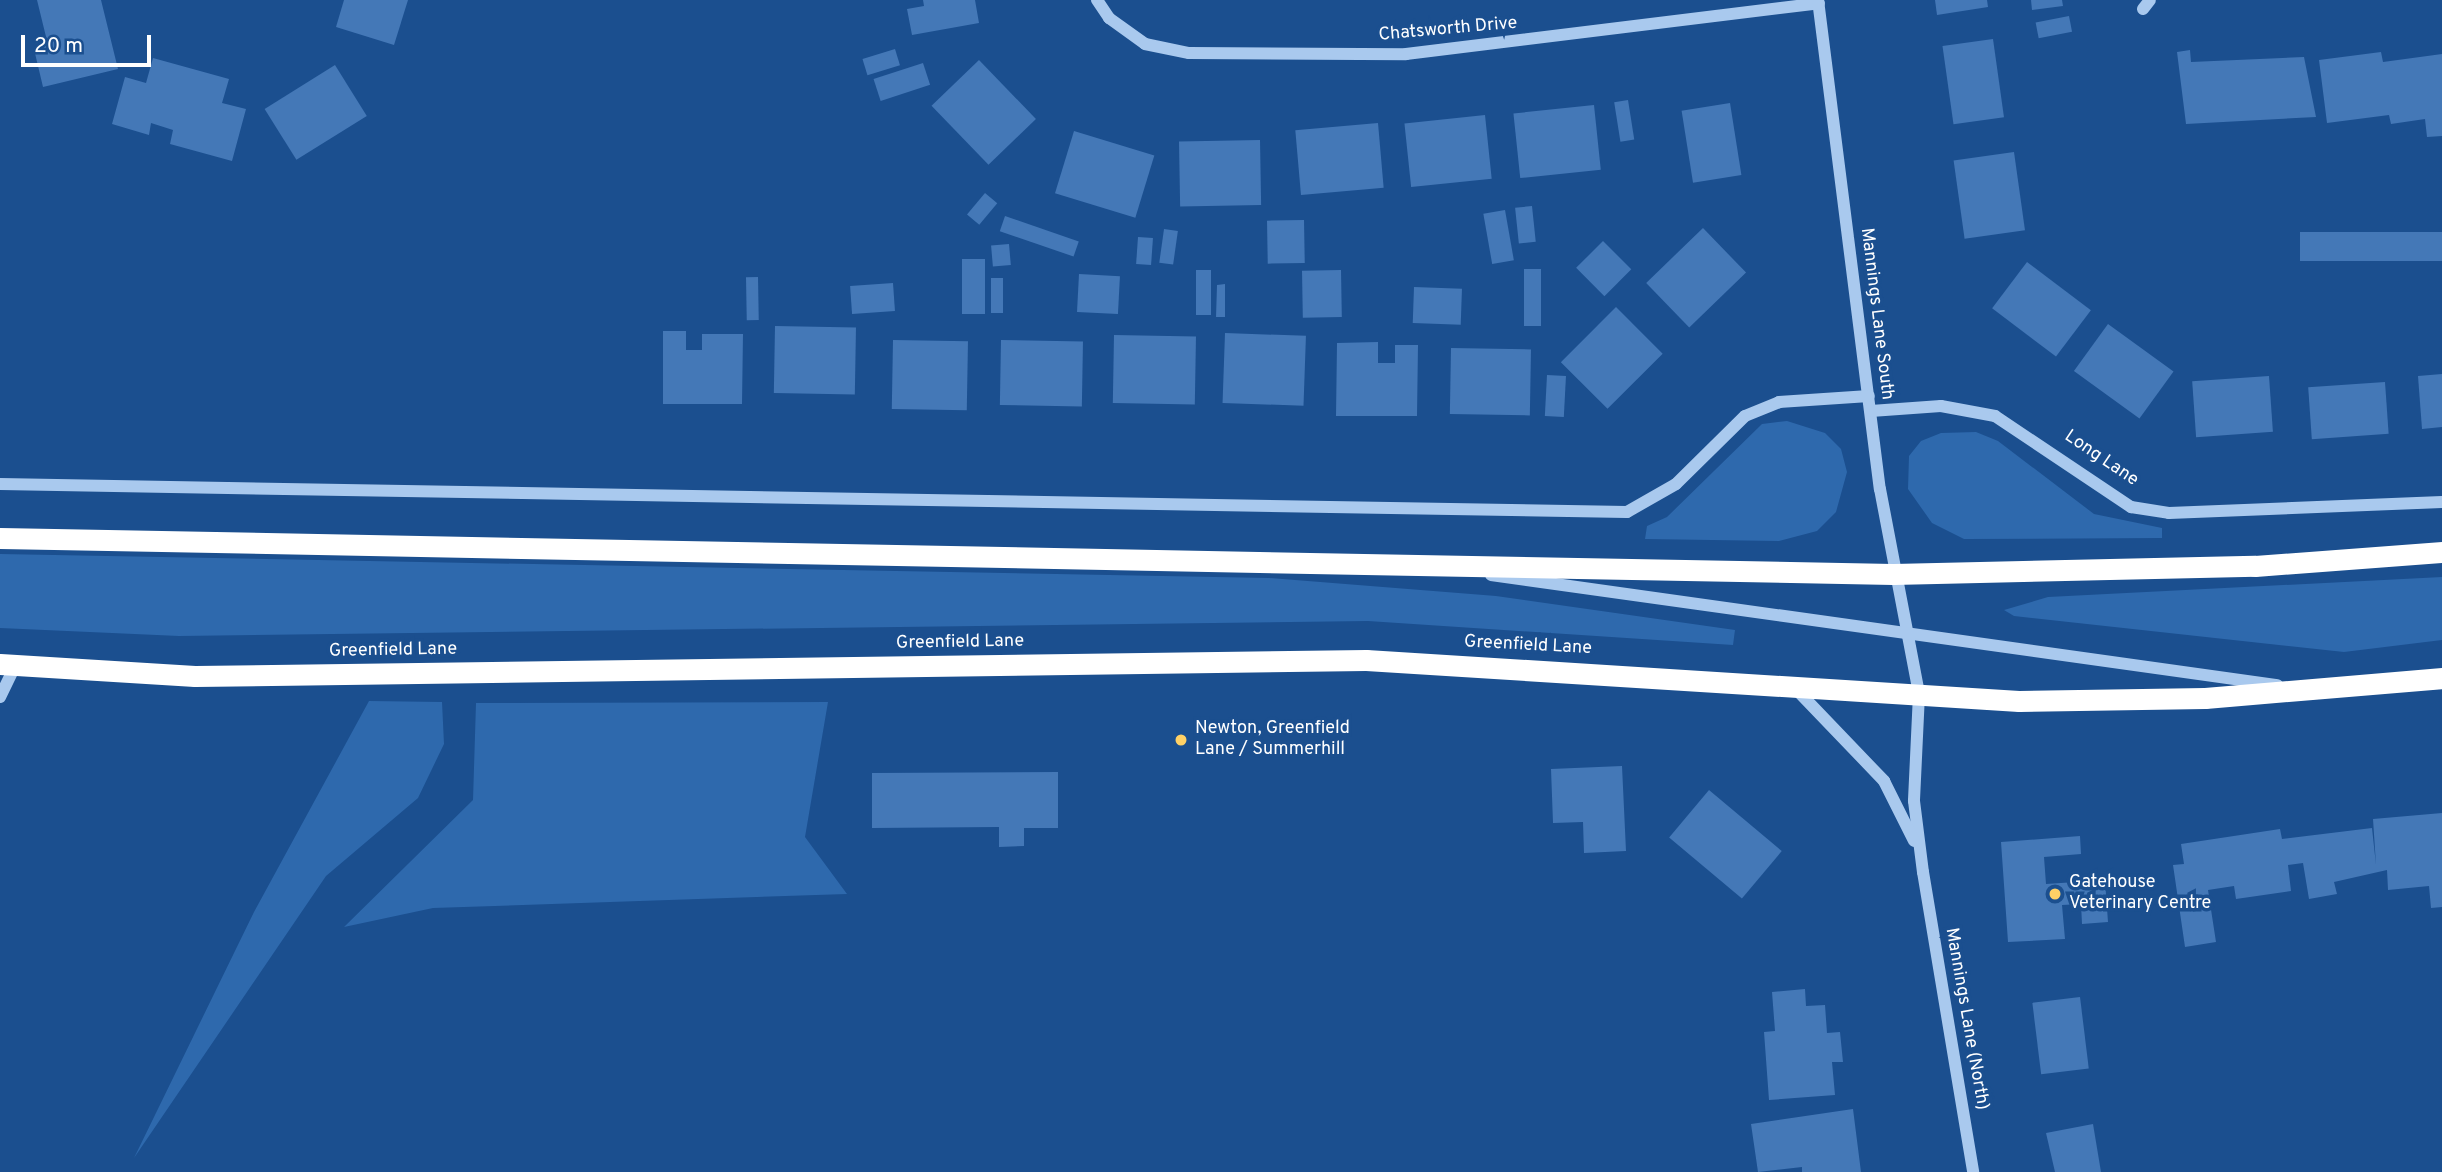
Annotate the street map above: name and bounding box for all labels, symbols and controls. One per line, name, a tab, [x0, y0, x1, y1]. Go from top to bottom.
street label: Chatsworth Drive	[1378, 13, 1518, 47]
scale bar	[24, 21, 154, 65]
text: 20 m	[34, 33, 83, 60]
street label: Mannings Lane South	[1855, 227, 1897, 401]
street label: Long Lane	[2060, 426, 2142, 492]
street label: Greenfield Lane	[896, 631, 1024, 655]
street label: Greenfield Lane	[1463, 632, 1593, 660]
street label: Greenfield Lane	[329, 639, 457, 663]
place label: Newton, Greenfield Lane / Summerhill	[1195, 719, 1350, 762]
marker: Newton, Greenfield Lane / Summerhill	[1173, 732, 1189, 748]
place label: Gatehouse Veterinary Centre	[2069, 873, 2211, 916]
marker: Gatehouse Veterinary Centre	[2047, 886, 2063, 902]
street label: Mannings Lane (North)	[1939, 926, 1993, 1112]

